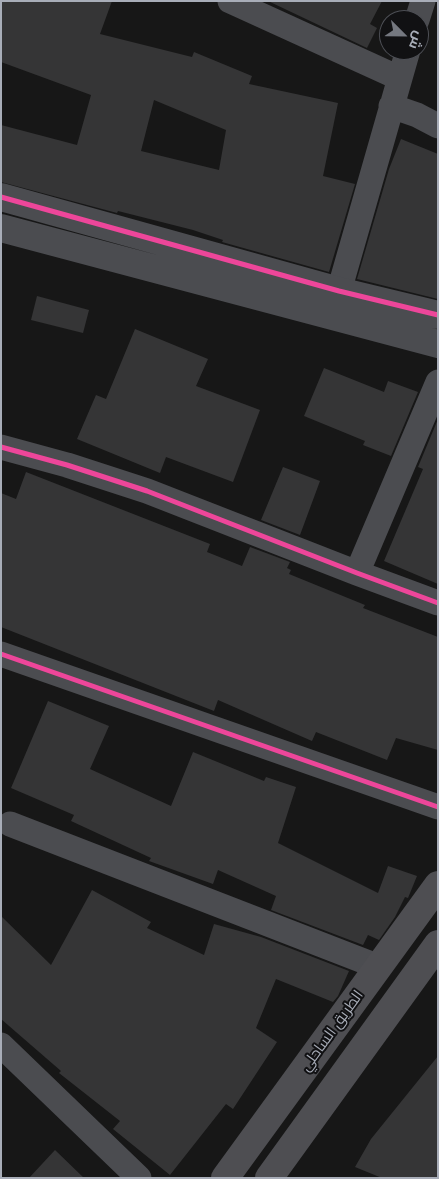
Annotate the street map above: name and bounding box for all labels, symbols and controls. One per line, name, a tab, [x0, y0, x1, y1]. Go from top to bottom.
north arrow	[379, 10, 429, 60]
text: ش	[405, 29, 429, 52]
street label: الطريق الساحلي	[297, 987, 367, 1075]

